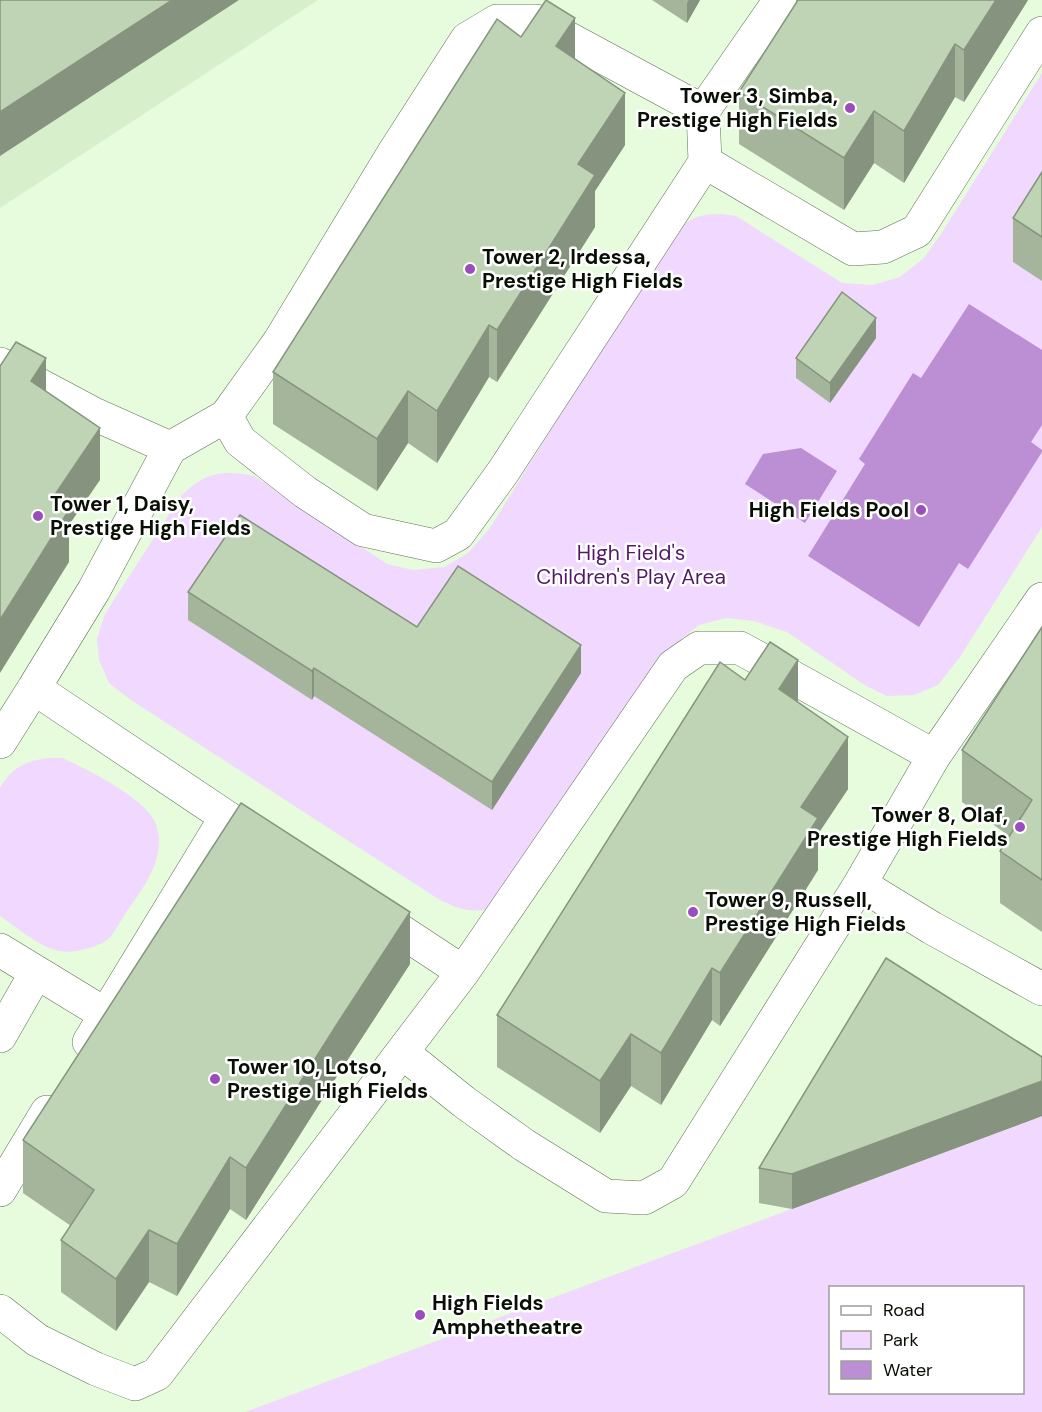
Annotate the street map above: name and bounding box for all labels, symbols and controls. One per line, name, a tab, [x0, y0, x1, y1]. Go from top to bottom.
place label: Tower 3, Simba, Prestige High Fields	[637, 82, 838, 134]
marker: Tower 3, Simba, Prestige High Fields	[843, 101, 857, 115]
place label: Tower 2, Irdessa, Prestige High Fields	[482, 243, 683, 295]
marker: Tower 2, Irdessa, Prestige High Fields	[463, 262, 477, 276]
place label: Tower 1, Daisy, Prestige High Fields	[50, 490, 251, 542]
place label: High Fields Pool	[749, 496, 909, 524]
marker: High Fields Pool	[914, 503, 928, 517]
marker: Tower 1, Daisy, Prestige High Fields	[31, 509, 45, 523]
park label: High Field's Children's Play Area	[536, 539, 726, 591]
place label: Tower 8, Olaf, Prestige High Fields	[807, 801, 1008, 853]
marker: Tower 8, Olaf, Prestige High Fields	[1013, 820, 1027, 834]
place label: Tower 9, Russell, Prestige High Fields	[705, 886, 906, 938]
marker: Tower 9, Russell, Prestige High Fields	[686, 905, 700, 919]
place label: Tower 10, Lotso, Prestige High Fields	[227, 1053, 428, 1105]
marker: Tower 10, Lotso, Prestige High Fields	[208, 1072, 222, 1086]
legend	[829, 1286, 1024, 1394]
place label: High Fields Amphetheatre	[432, 1289, 583, 1341]
text: Road	[883, 1298, 925, 1322]
marker: High Fields Amphetheatre	[413, 1308, 427, 1322]
text: Park	[883, 1328, 919, 1352]
text: Water	[883, 1358, 933, 1382]

